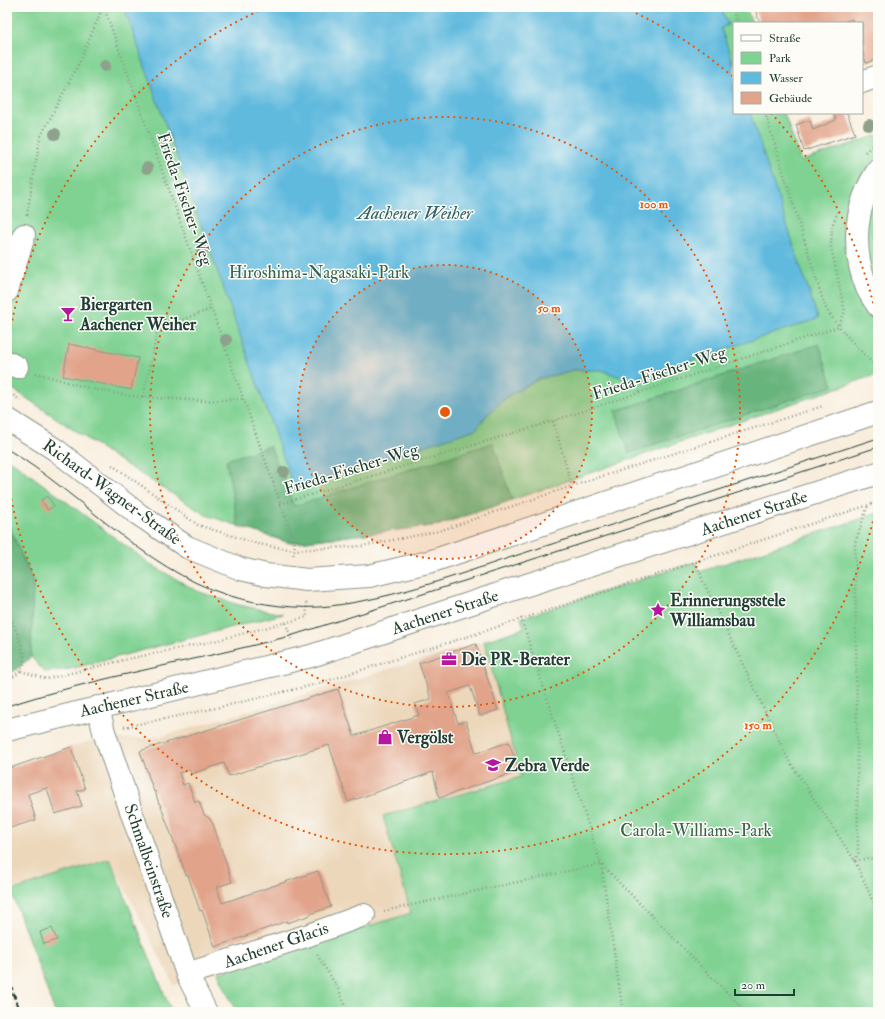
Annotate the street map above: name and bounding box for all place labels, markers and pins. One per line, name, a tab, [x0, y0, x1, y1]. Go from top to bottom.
place label: Biergarten Aachener Weiher	[79, 294, 197, 335]
bar icon: Biergarten Aachener Weiher	[59, 305, 77, 323]
centre of rings	[438, 405, 452, 419]
place label: Erinnerungsstele Williamsbau	[669, 590, 787, 631]
place icon: Erinnerungsstele Williamsbau	[649, 601, 667, 619]
place label: Die PR-Berater	[461, 649, 570, 670]
office icon: Die PR-Berater	[440, 650, 458, 668]
place label: Vergölst	[396, 727, 454, 749]
shop icon: Vergölst	[376, 728, 394, 746]
place label: Zebra Verde	[505, 755, 590, 776]
school or university icon: Zebra Verde	[484, 756, 502, 774]

